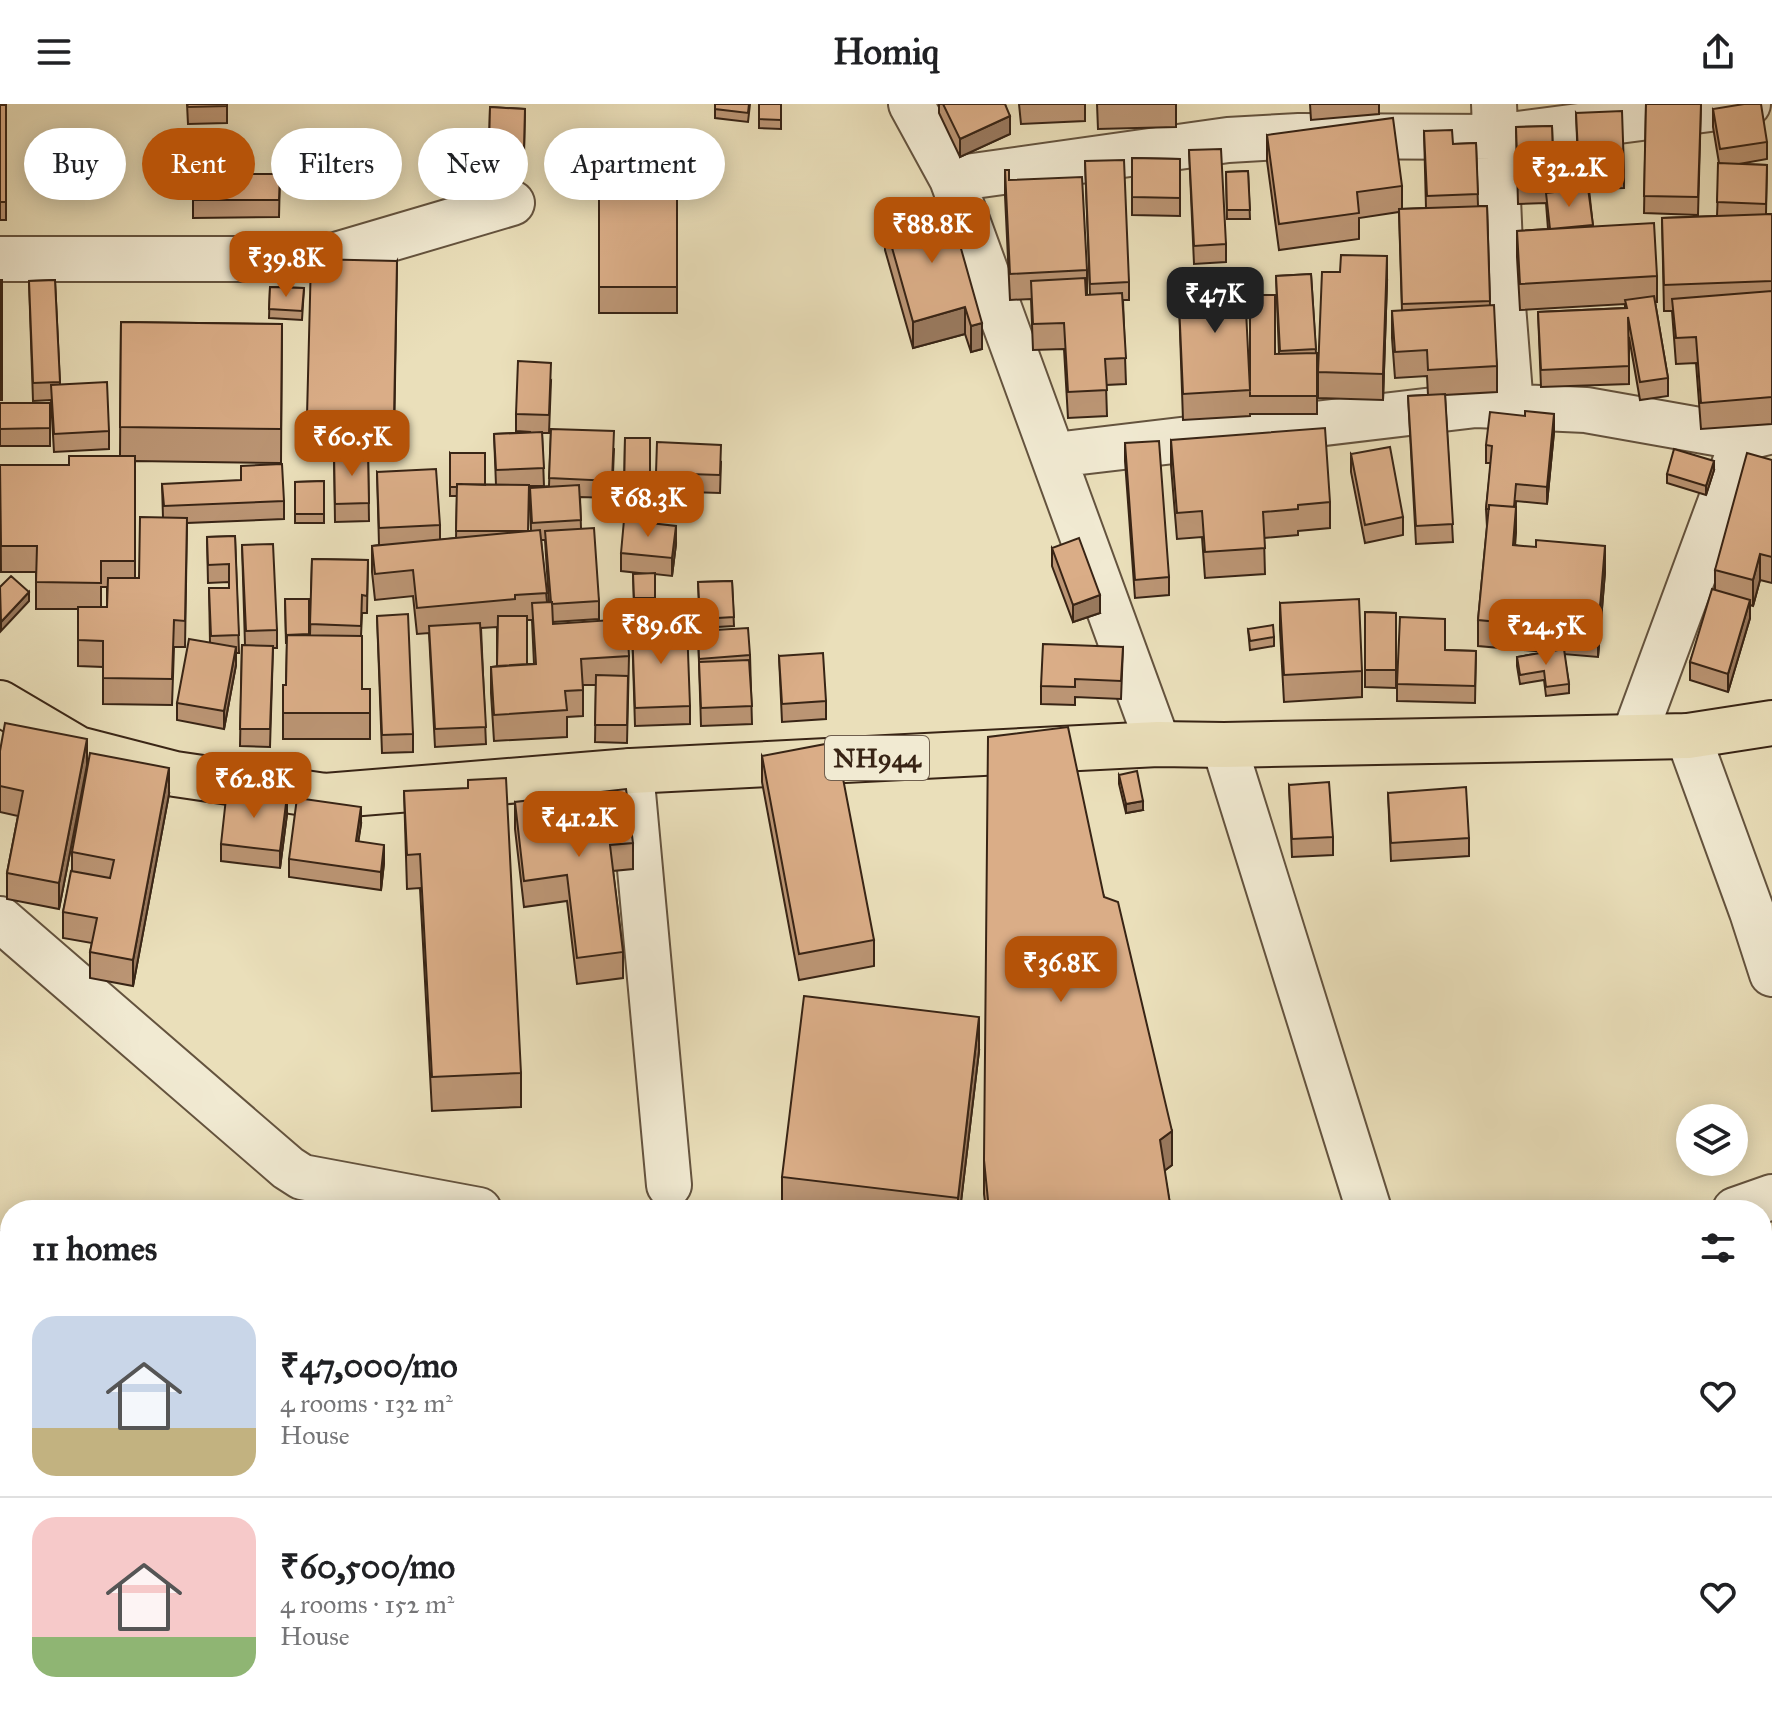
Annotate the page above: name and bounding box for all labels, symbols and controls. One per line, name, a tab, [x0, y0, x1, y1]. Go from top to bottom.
icon: menu	[32, 30, 76, 74]
text: Homiq	[833, 30, 939, 74]
icon: share	[1696, 30, 1740, 74]
chip: Buy	[24, 128, 126, 200]
chip: Rent	[142, 128, 255, 200]
chip: Filters	[271, 128, 402, 200]
chip: New	[418, 128, 528, 200]
chip: Apartment	[544, 128, 725, 200]
pin: ₹32.2K	[1504, 141, 1634, 209]
text: ₹32.2K	[1531, 151, 1607, 183]
pin: ₹88.8K	[867, 197, 997, 265]
text: ₹88.8K	[892, 207, 972, 239]
pin: ₹39.8K	[221, 231, 351, 299]
text: ₹39.8K	[248, 241, 324, 273]
pin: ₹47K	[1168, 267, 1262, 335]
text: ₹47K	[1185, 277, 1245, 309]
pin: ₹60.5K	[287, 410, 417, 478]
text: ₹60.5K	[313, 420, 391, 452]
pin: ₹68.3K	[583, 471, 713, 539]
text: ₹68.3K	[610, 481, 686, 513]
pin: ₹89.6K	[596, 598, 726, 666]
pin: ₹24.5K	[1481, 599, 1611, 667]
text: ₹89.6K	[621, 608, 701, 640]
text: ₹24.5K	[1507, 609, 1585, 641]
road number: NH944	[825, 736, 929, 780]
pin: ₹62.8K	[189, 752, 319, 820]
text: ₹62.8K	[214, 762, 294, 794]
pin: ₹41.2K	[514, 791, 644, 859]
text: ₹41.2K	[541, 801, 617, 833]
pin: ₹36.8K	[996, 936, 1126, 1004]
text: ₹36.8K	[1023, 946, 1099, 978]
map controls	[1676, 1104, 1748, 1176]
button: layers	[1676, 1104, 1748, 1176]
icon: filters	[1696, 1226, 1740, 1270]
text: 11 homes	[32, 1228, 157, 1269]
text: ₹47,000/mo	[280, 1345, 458, 1386]
icon: home	[96, 1348, 192, 1444]
icon: heart	[1696, 1374, 1740, 1418]
text: 4 rooms · 132 m²	[280, 1387, 453, 1419]
text: House	[280, 1419, 350, 1451]
text: ₹60,500/mo	[280, 1546, 455, 1587]
icon: home	[96, 1549, 192, 1645]
icon: heart	[1696, 1575, 1740, 1619]
text: 4 rooms · 152 m²	[280, 1588, 454, 1620]
text: House	[280, 1620, 350, 1652]

